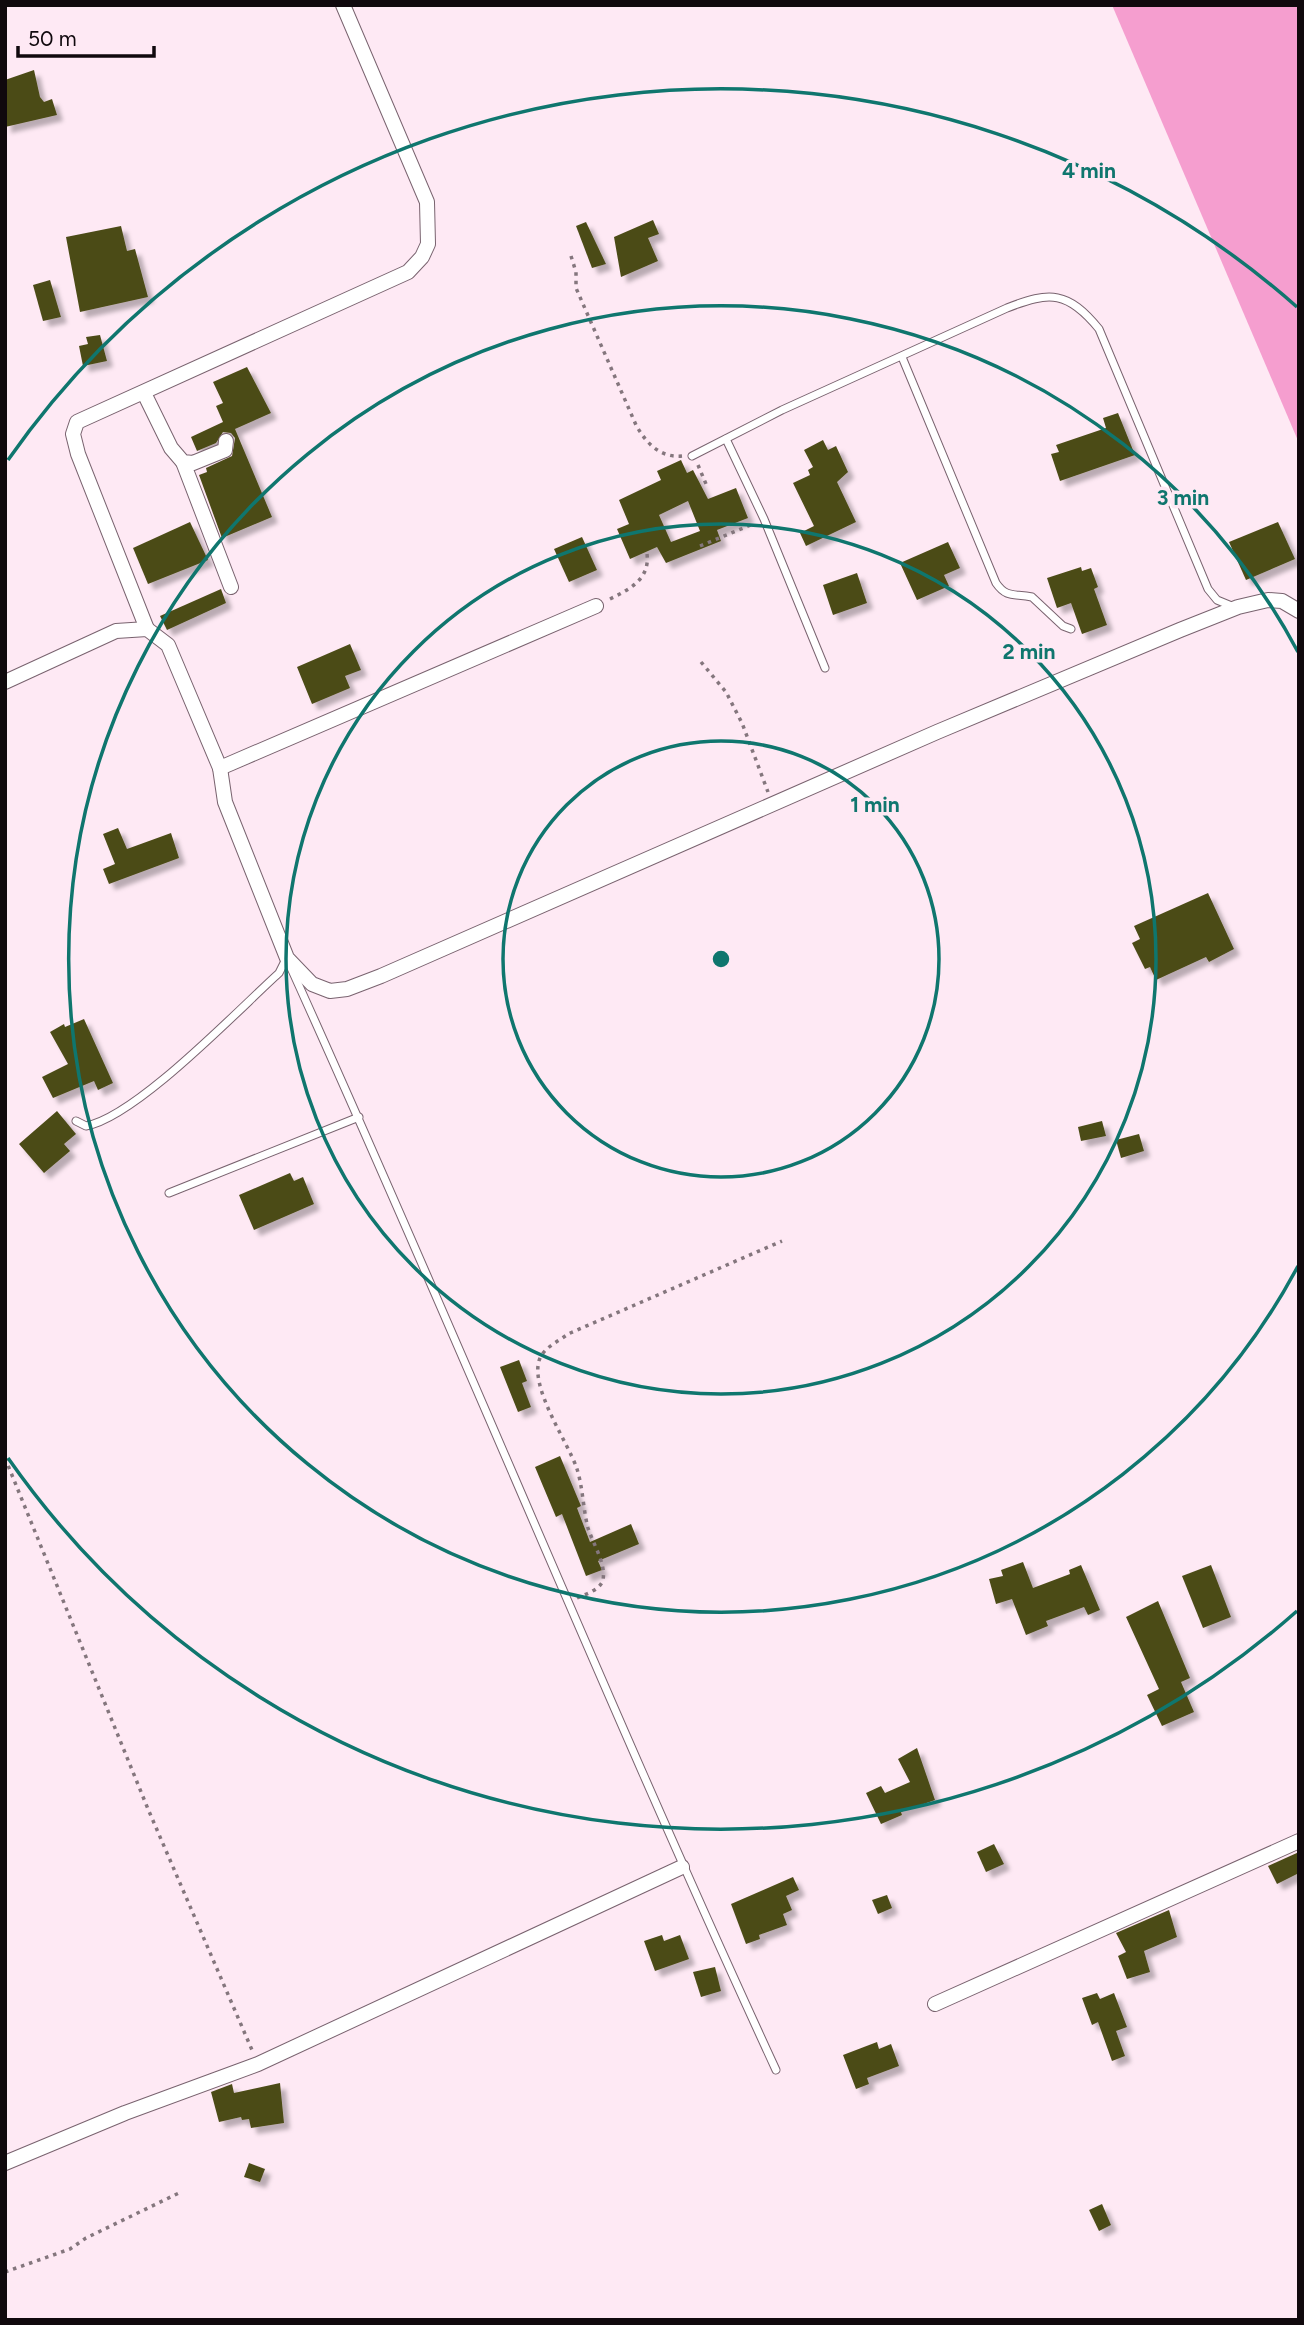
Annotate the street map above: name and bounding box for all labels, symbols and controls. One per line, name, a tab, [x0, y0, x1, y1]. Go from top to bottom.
scale bar	[18, 14, 154, 58]
text: 50 m	[28, 26, 77, 51]
text: 4 min	[1062, 158, 1116, 183]
text: 3 min	[1157, 485, 1209, 510]
text: 2 min	[1003, 639, 1055, 664]
text: 1 min	[850, 792, 900, 817]
centre of rings	[709, 947, 733, 971]

